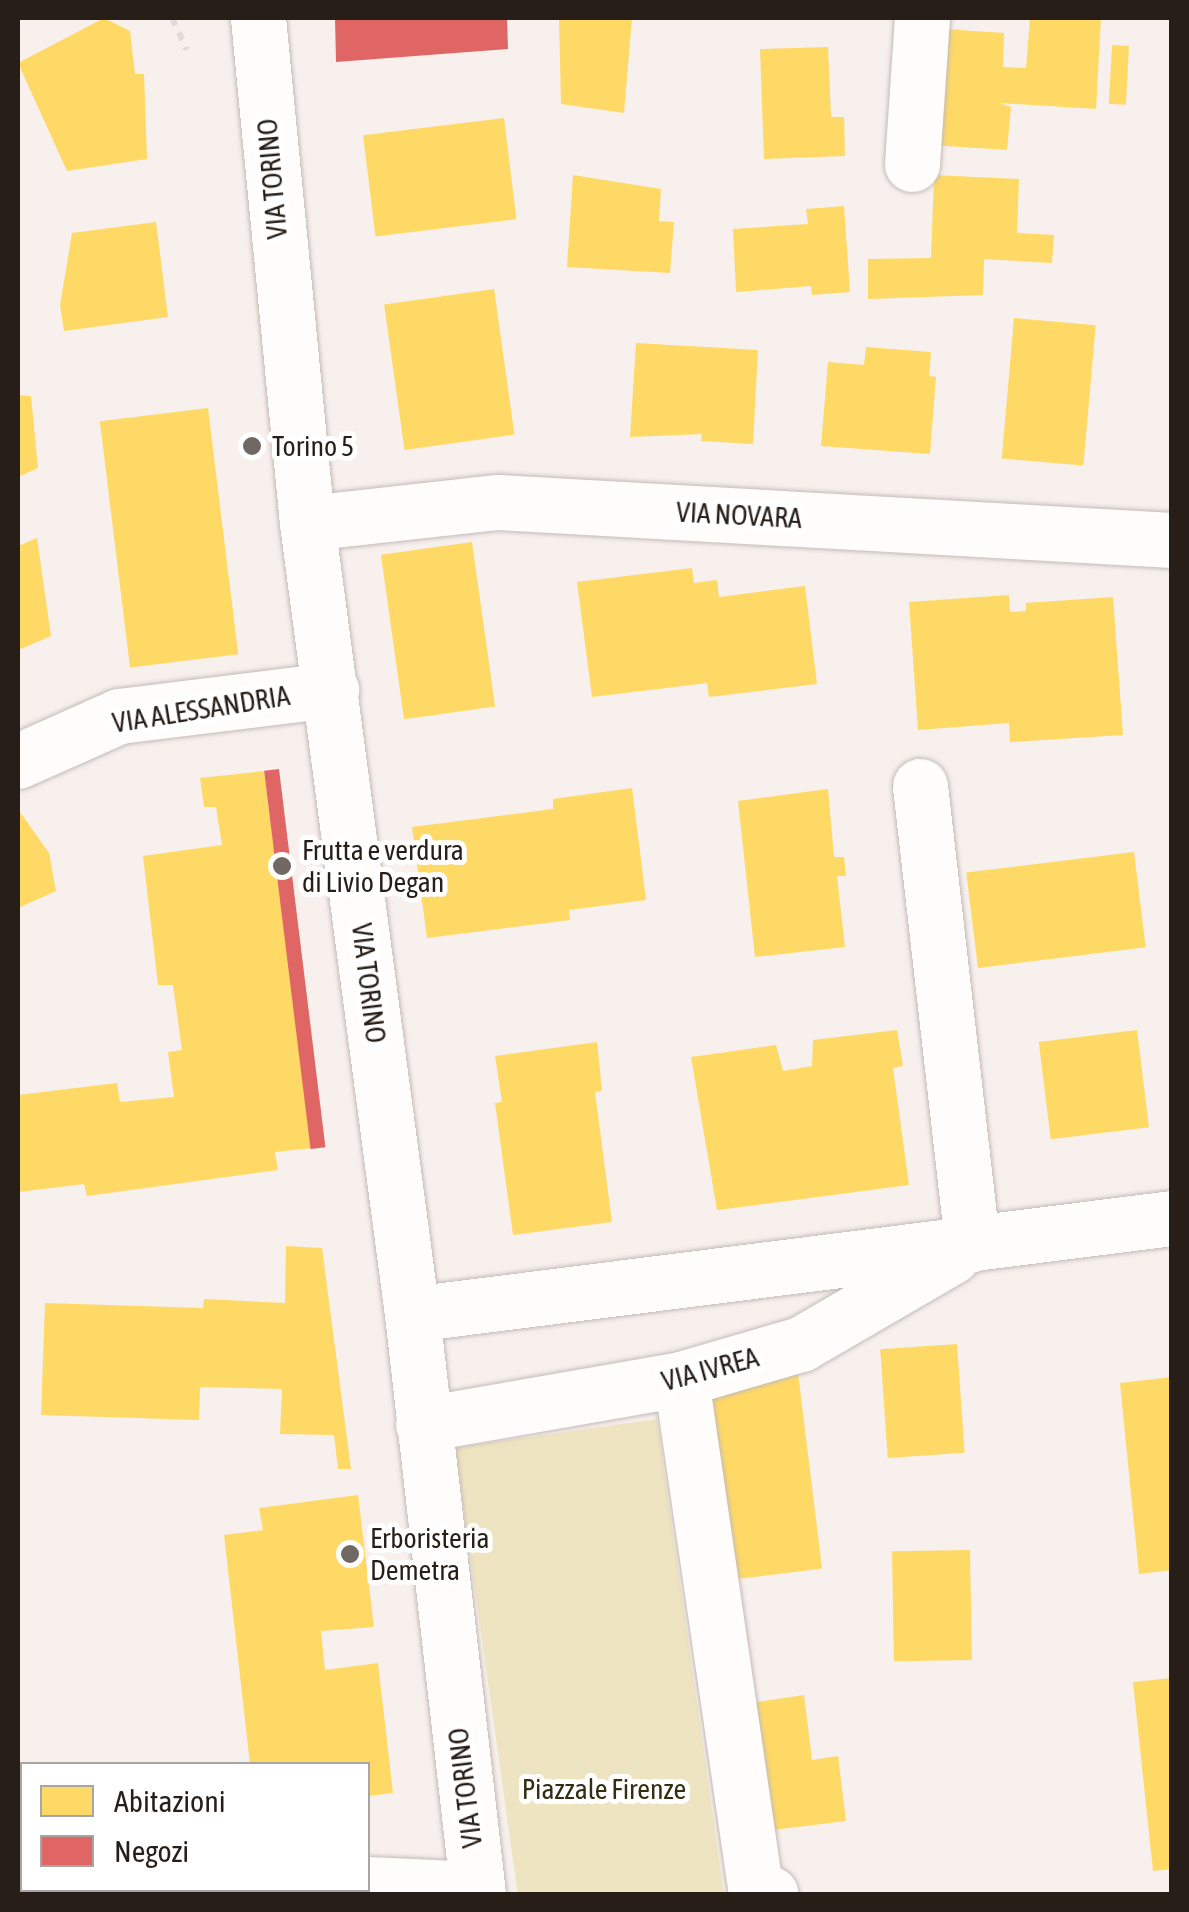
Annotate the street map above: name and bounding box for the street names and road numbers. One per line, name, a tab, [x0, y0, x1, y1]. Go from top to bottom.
street label: VIA TORINO	[250, 118, 294, 240]
street label: VIA NOVARA	[675, 495, 803, 535]
street label: VIA ALESSANDRIA	[110, 678, 292, 740]
street label: VIA TORINO	[345, 921, 393, 1045]
street label: VIA IVREA	[658, 1340, 762, 1398]
street label: VIA TORINO	[441, 1726, 489, 1850]

